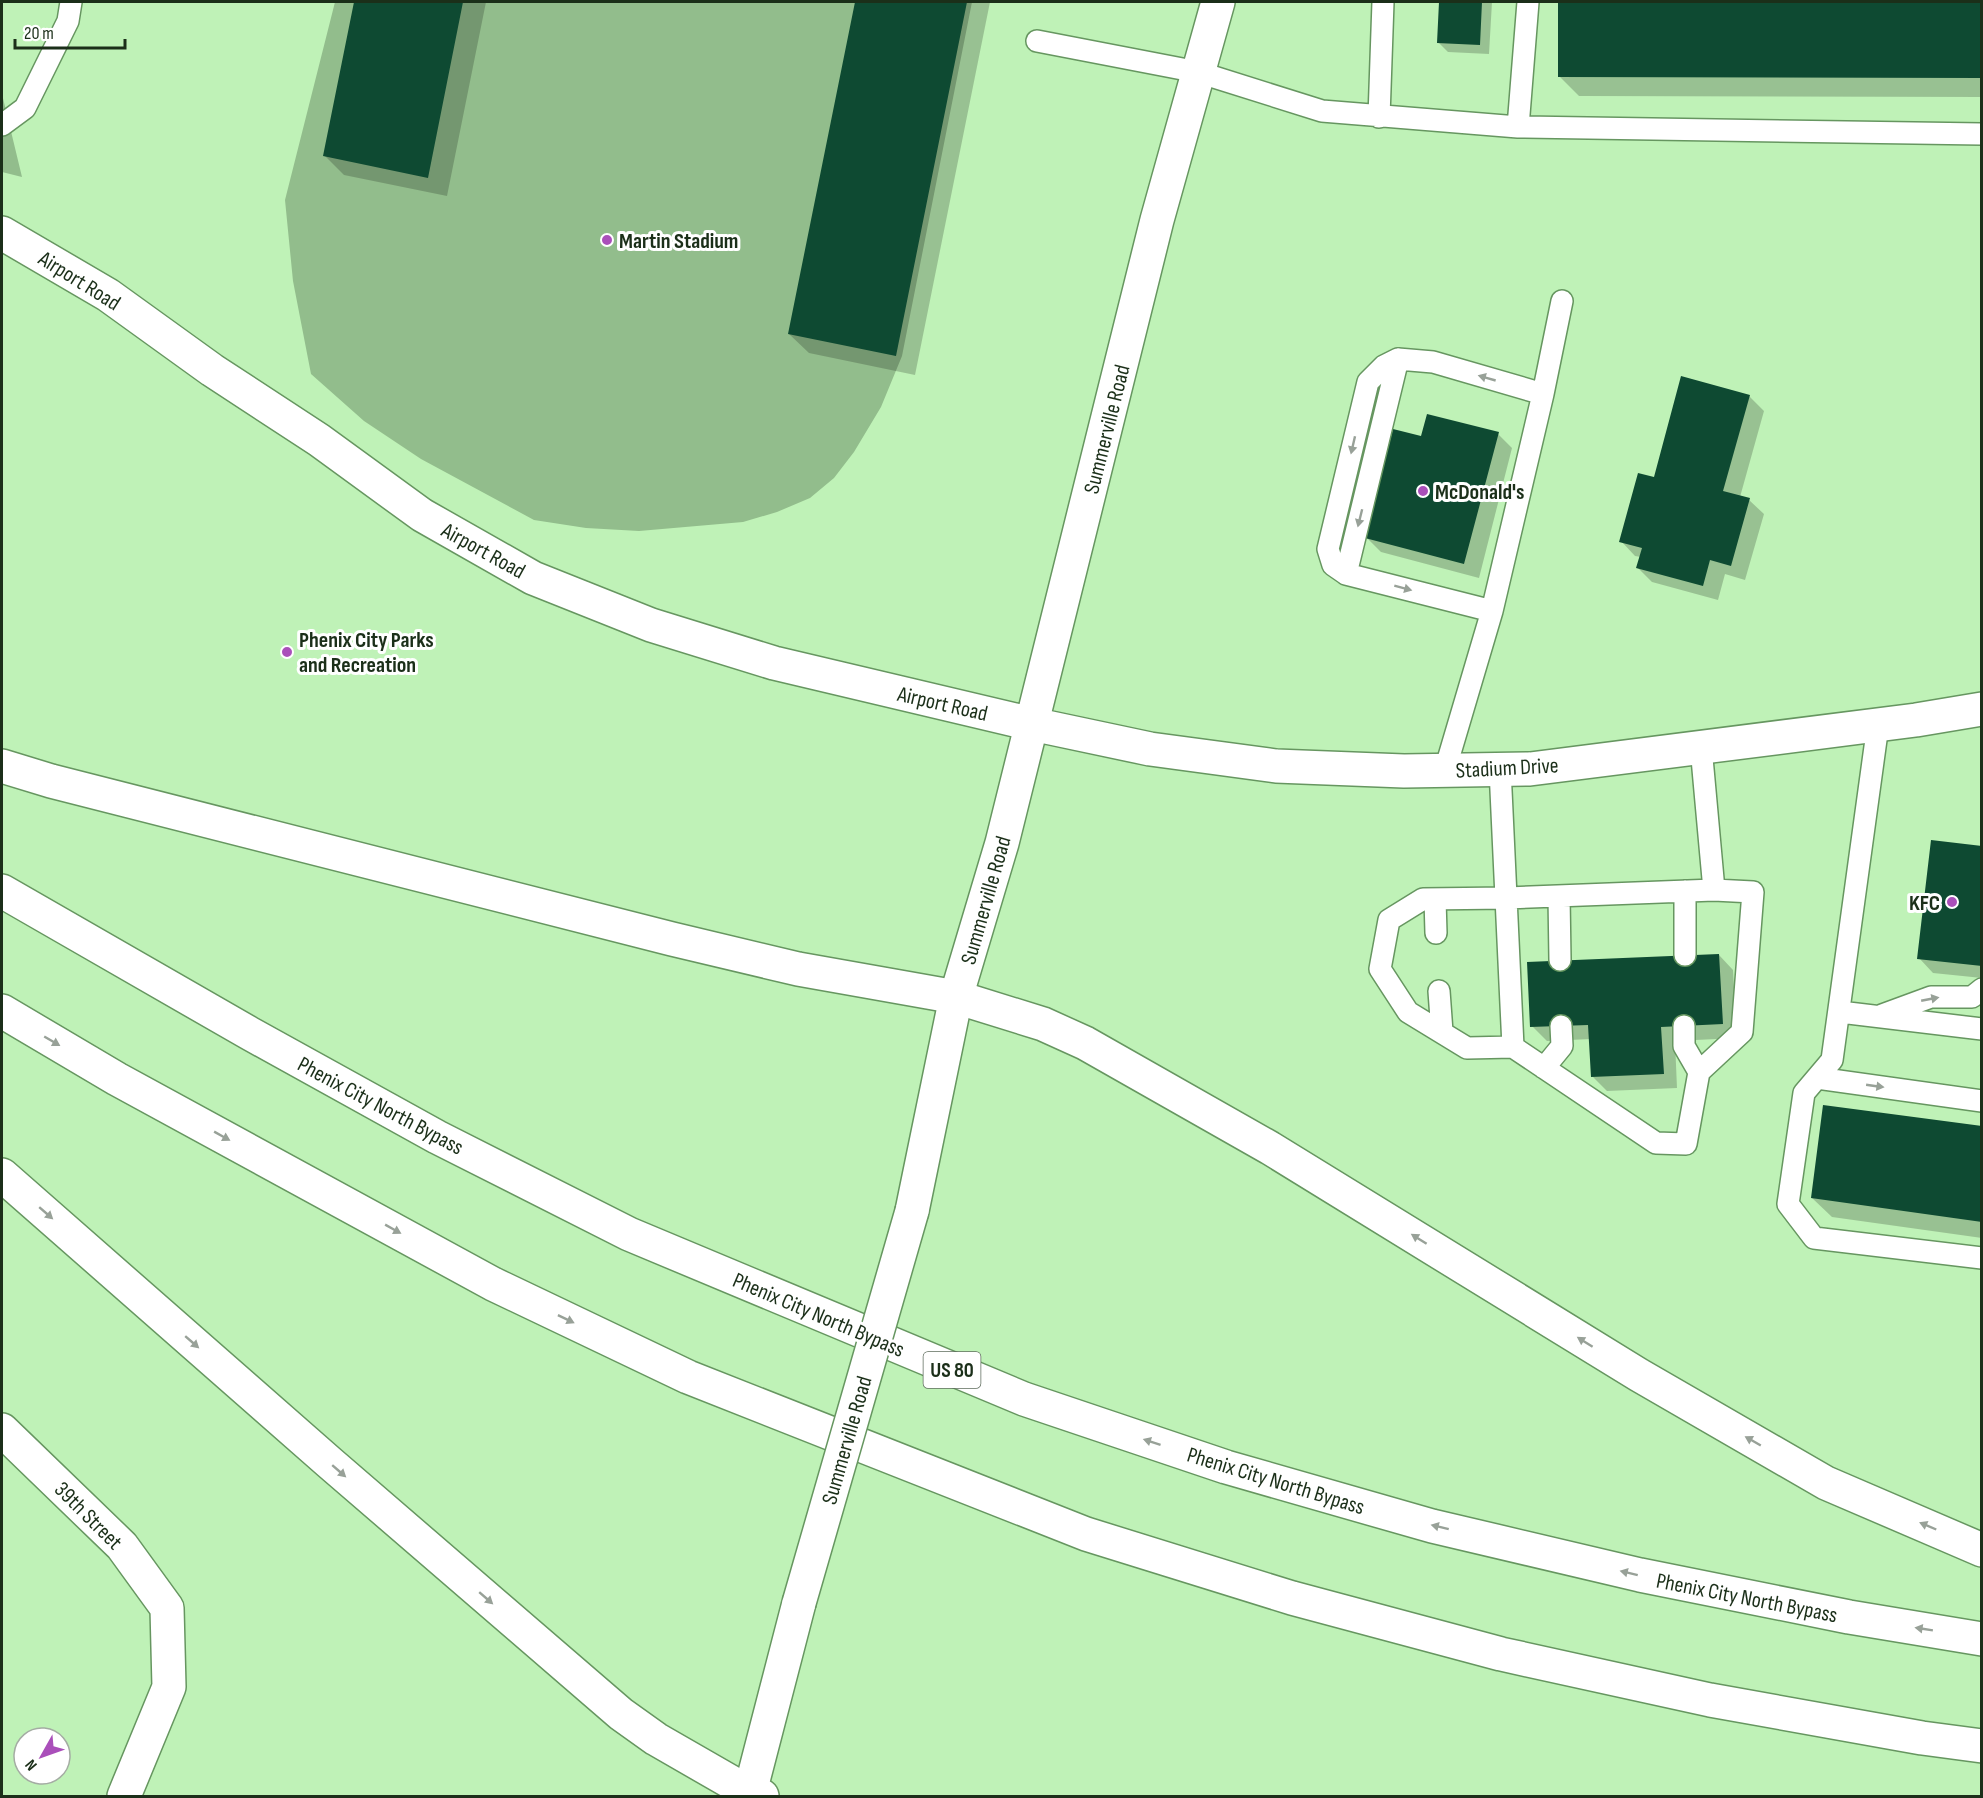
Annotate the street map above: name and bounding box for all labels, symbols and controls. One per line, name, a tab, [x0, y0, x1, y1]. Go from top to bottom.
scale bar	[15, 12, 124, 50]
text: 20 m	[24, 23, 54, 44]
place label: Martin Stadium	[619, 228, 738, 255]
marker: Martin Stadium	[600, 233, 614, 247]
street label: Airport Road	[32, 245, 125, 317]
street label: Summerville Road	[1078, 362, 1137, 497]
one-way arrow	[1478, 373, 1496, 382]
one-way arrow	[1347, 436, 1357, 455]
place label: McDonald's	[1435, 479, 1524, 506]
marker: McDonald's	[1416, 484, 1430, 498]
one-way arrow	[1354, 509, 1364, 527]
street label: Airport Road	[436, 517, 530, 585]
one-way arrow	[1394, 584, 1412, 594]
place label: Phenix City Parks and Recreation	[299, 627, 434, 679]
marker: Phenix City Parks and Recreation	[280, 645, 294, 659]
street label: Airport Road	[894, 681, 990, 728]
street label: Stadium Drive	[1455, 752, 1559, 785]
street label: Summerville Road	[955, 833, 1018, 968]
place label: KFC	[1909, 890, 1940, 917]
marker: KFC	[1945, 895, 1959, 909]
one-way arrow	[1921, 994, 1940, 1003]
one-way arrow	[44, 1035, 60, 1046]
street label: Phenix City North Bypass	[293, 1051, 468, 1162]
one-way arrow	[1866, 1082, 1885, 1091]
one-way arrow	[214, 1131, 231, 1141]
one-way arrow	[38, 1206, 53, 1219]
one-way arrow	[385, 1224, 402, 1234]
one-way arrow	[1411, 1234, 1427, 1245]
street label: Phenix City North Bypass	[728, 1267, 909, 1364]
one-way arrow	[558, 1314, 575, 1323]
one-way arrow	[184, 1335, 199, 1348]
one-way arrow	[1577, 1336, 1593, 1347]
road number: US 80	[924, 1352, 980, 1388]
street label: Summerville Road	[816, 1373, 879, 1508]
one-way arrow	[1744, 1436, 1761, 1446]
one-way arrow	[1143, 1437, 1161, 1446]
street label: Phenix City North Bypass	[1184, 1442, 1368, 1521]
one-way arrow	[331, 1464, 347, 1477]
street label: 39th Street	[48, 1476, 128, 1556]
one-way arrow	[1430, 1522, 1449, 1532]
one-way arrow	[1919, 1522, 1936, 1531]
one-way arrow	[1620, 1567, 1638, 1577]
street label: Phenix City North Bypass	[1654, 1568, 1840, 1629]
one-way arrow	[478, 1591, 493, 1604]
one-way arrow	[1914, 1625, 1933, 1634]
north arrow	[12, 1726, 72, 1786]
text: N	[22, 1755, 42, 1774]

